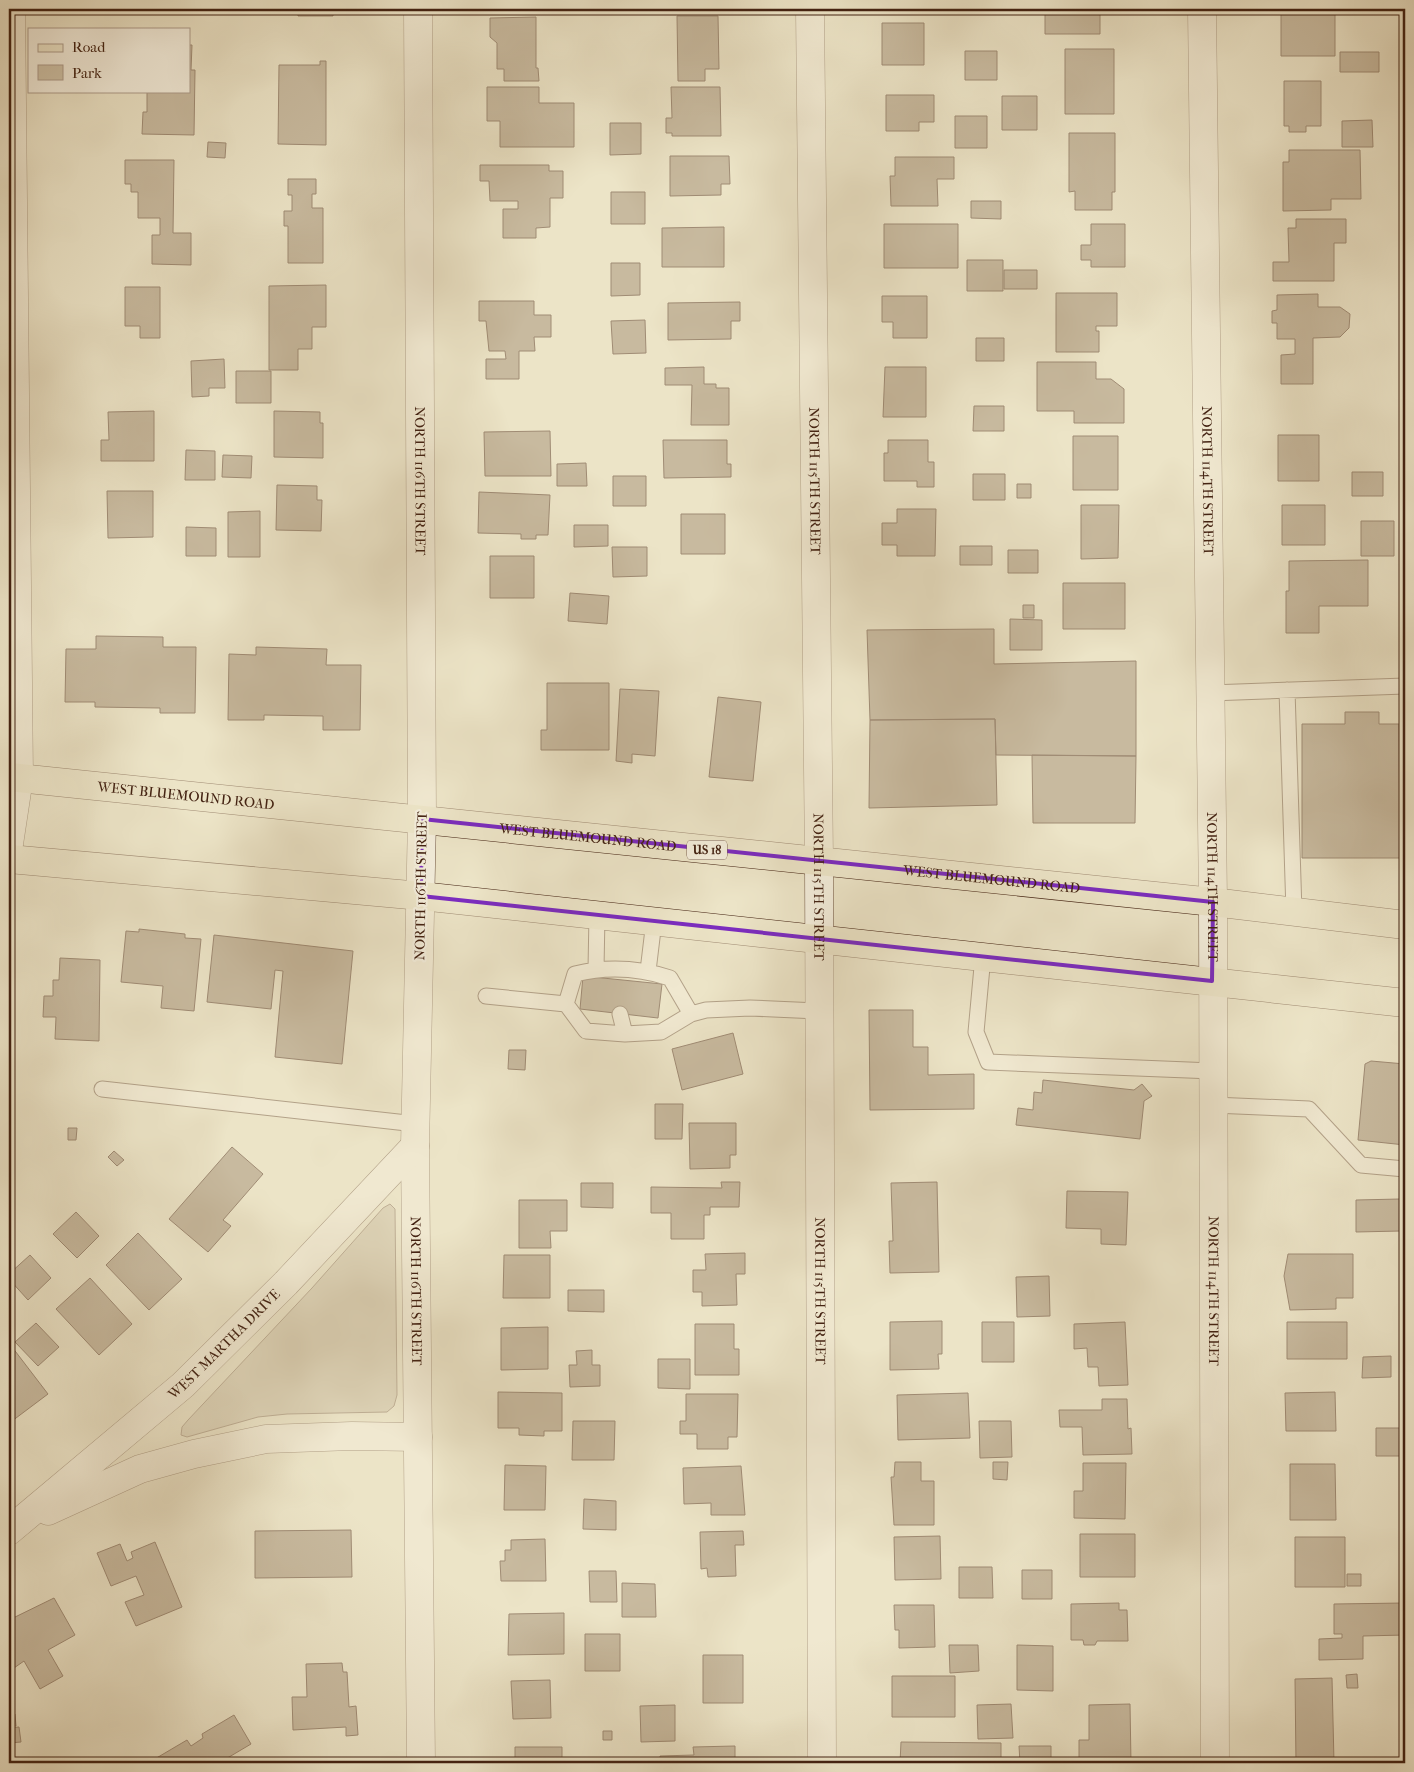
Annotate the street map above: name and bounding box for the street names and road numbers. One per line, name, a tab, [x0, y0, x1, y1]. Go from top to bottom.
street label: NORTH 116TH STREET	[411, 406, 429, 556]
street label: NORTH 114TH STREET	[1198, 406, 1217, 557]
street label: NORTH 115TH STREET	[806, 407, 824, 555]
street label: WEST BLUEMOUND ROAD	[96, 778, 276, 813]
street label: NORTH 116TH STREET	[411, 811, 431, 961]
street label: NORTH 114TH STREET	[1203, 812, 1222, 962]
street label: NORTH 115TH STREET	[810, 813, 828, 961]
street label: WEST BLUEMOUND ROAD	[498, 819, 678, 855]
road number: US 18	[687, 840, 727, 860]
street label: WEST BLUEMOUND ROAD	[901, 861, 1081, 897]
street label: NORTH 116TH STREET	[407, 1216, 426, 1366]
street label: NORTH 114TH STREET	[1205, 1216, 1223, 1366]
street label: NORTH 115TH STREET	[812, 1217, 829, 1365]
street label: WEST MARTHA DRIVE	[164, 1285, 284, 1403]

